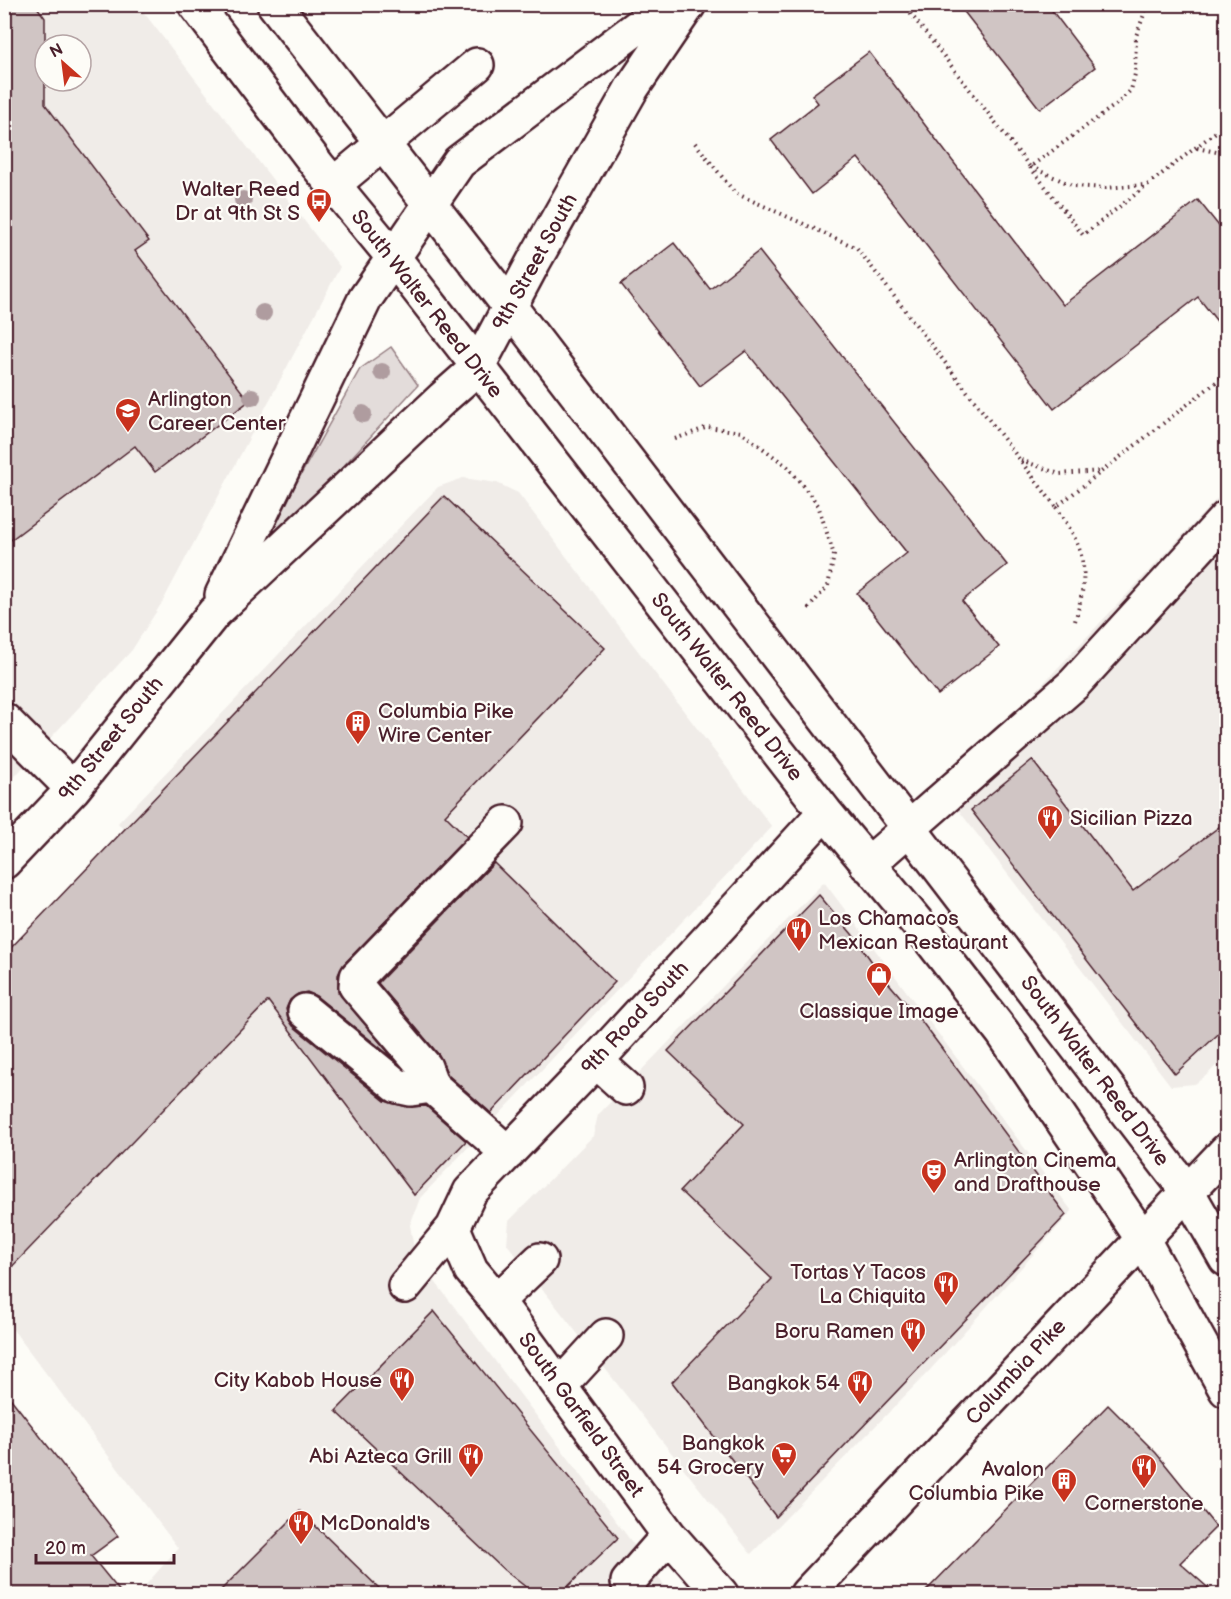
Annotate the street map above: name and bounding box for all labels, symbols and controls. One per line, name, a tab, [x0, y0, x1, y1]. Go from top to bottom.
north arrow	[33, 33, 93, 93]
text: N	[47, 40, 66, 62]
place label: Walter Reed Dr at 9th St S	[175, 177, 300, 226]
bus stop icon: Walter Reed Dr at 9th St S	[304, 186, 334, 224]
street label: 9th Street South	[487, 189, 583, 335]
street label: South Walter Reed Drive	[346, 205, 508, 403]
place label: Arlington Career Center	[148, 387, 286, 436]
school or university icon: Arlington Career Center	[113, 396, 143, 434]
street label: South Walter Reed Drive	[646, 588, 808, 786]
street label: 9th Street South	[53, 672, 169, 806]
place label: Columbia Pike Wire Center	[378, 699, 514, 748]
building icon: Columbia Pike Wire Center	[343, 708, 373, 746]
restaurant icon: Sicilian Pizza	[1035, 803, 1065, 841]
place label: Sicilian Pizza	[1070, 806, 1193, 831]
place label: Los Chamacos Mexican Restaurant	[818, 906, 1009, 955]
restaurant icon: Los Chamacos Mexican Restaurant	[784, 915, 814, 953]
street label: 9th Road South	[576, 956, 694, 1080]
shop icon: Classique Image	[864, 960, 894, 998]
street label: South Walter Reed Drive	[1015, 971, 1175, 1171]
place label: Classique Image	[799, 999, 959, 1024]
place label: Arlington Cinema and Drafthouse	[954, 1148, 1117, 1197]
theatre icon: Arlington Cinema and Drafthouse	[919, 1157, 949, 1195]
place label: Tortas Y Tacos La Chiquita	[790, 1260, 926, 1309]
restaurant icon: Tortas Y Tacos La Chiquita	[931, 1269, 961, 1307]
street label: Columbia Pike	[961, 1314, 1071, 1430]
restaurant icon: Boru Ramen	[898, 1316, 928, 1354]
place label: Boru Ramen	[774, 1319, 894, 1344]
street label: South Garfield Street	[513, 1328, 649, 1503]
restaurant icon: City Kabob House	[387, 1365, 417, 1403]
place label: City Kabob House	[214, 1368, 382, 1393]
restaurant icon: Bangkok 54	[845, 1368, 875, 1406]
place label: Bangkok 54	[727, 1371, 840, 1396]
place label: Bangkok 54 Grocery	[657, 1431, 765, 1480]
supermarket icon: Bangkok 54 Grocery	[769, 1440, 799, 1478]
restaurant icon: Abi Azteca Grill	[456, 1441, 486, 1479]
place label: Abi Azteca Grill	[309, 1444, 452, 1469]
restaurant icon: Cornerstone	[1129, 1452, 1159, 1490]
place label: Avalon Columbia Pike	[908, 1457, 1044, 1506]
building icon: Avalon Columbia Pike	[1049, 1466, 1079, 1504]
place label: Cornerstone	[1085, 1491, 1203, 1516]
restaurant icon: McDonald's	[286, 1508, 316, 1546]
place label: McDonald's	[320, 1511, 430, 1536]
scale bar	[36, 1527, 174, 1565]
text: 20 m	[45, 1538, 86, 1559]

